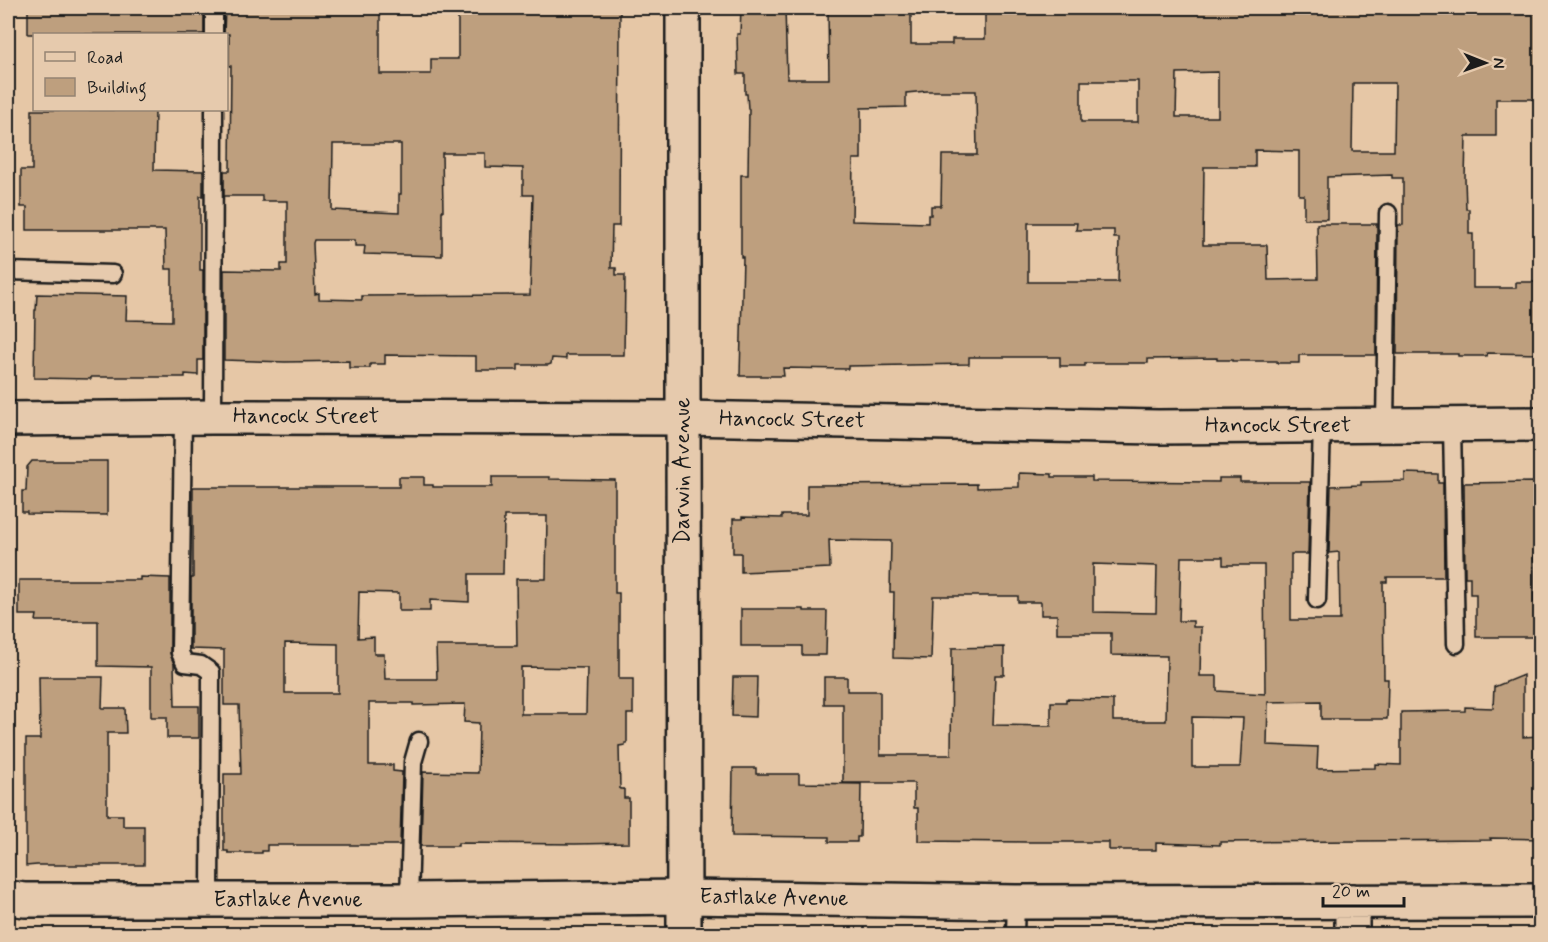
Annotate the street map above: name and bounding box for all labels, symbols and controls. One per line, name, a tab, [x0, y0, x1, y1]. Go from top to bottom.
legend	[33, 33, 228, 111]
north arrow	[1455, 33, 1515, 93]
text: Road	[87, 46, 123, 70]
text: N	[1488, 58, 1509, 69]
text: Building	[87, 76, 147, 102]
street label: Darwin Avenue	[669, 398, 697, 544]
street label: Hancock Street	[233, 403, 379, 431]
street label: Hancock Street	[719, 405, 865, 435]
street label: Hancock Street	[1205, 412, 1351, 440]
scale bar	[1323, 870, 1404, 908]
text: 20 m	[1332, 880, 1370, 904]
street label: Eastlake Avenue	[699, 883, 849, 913]
street label: Eastlake Avenue	[213, 886, 363, 914]

